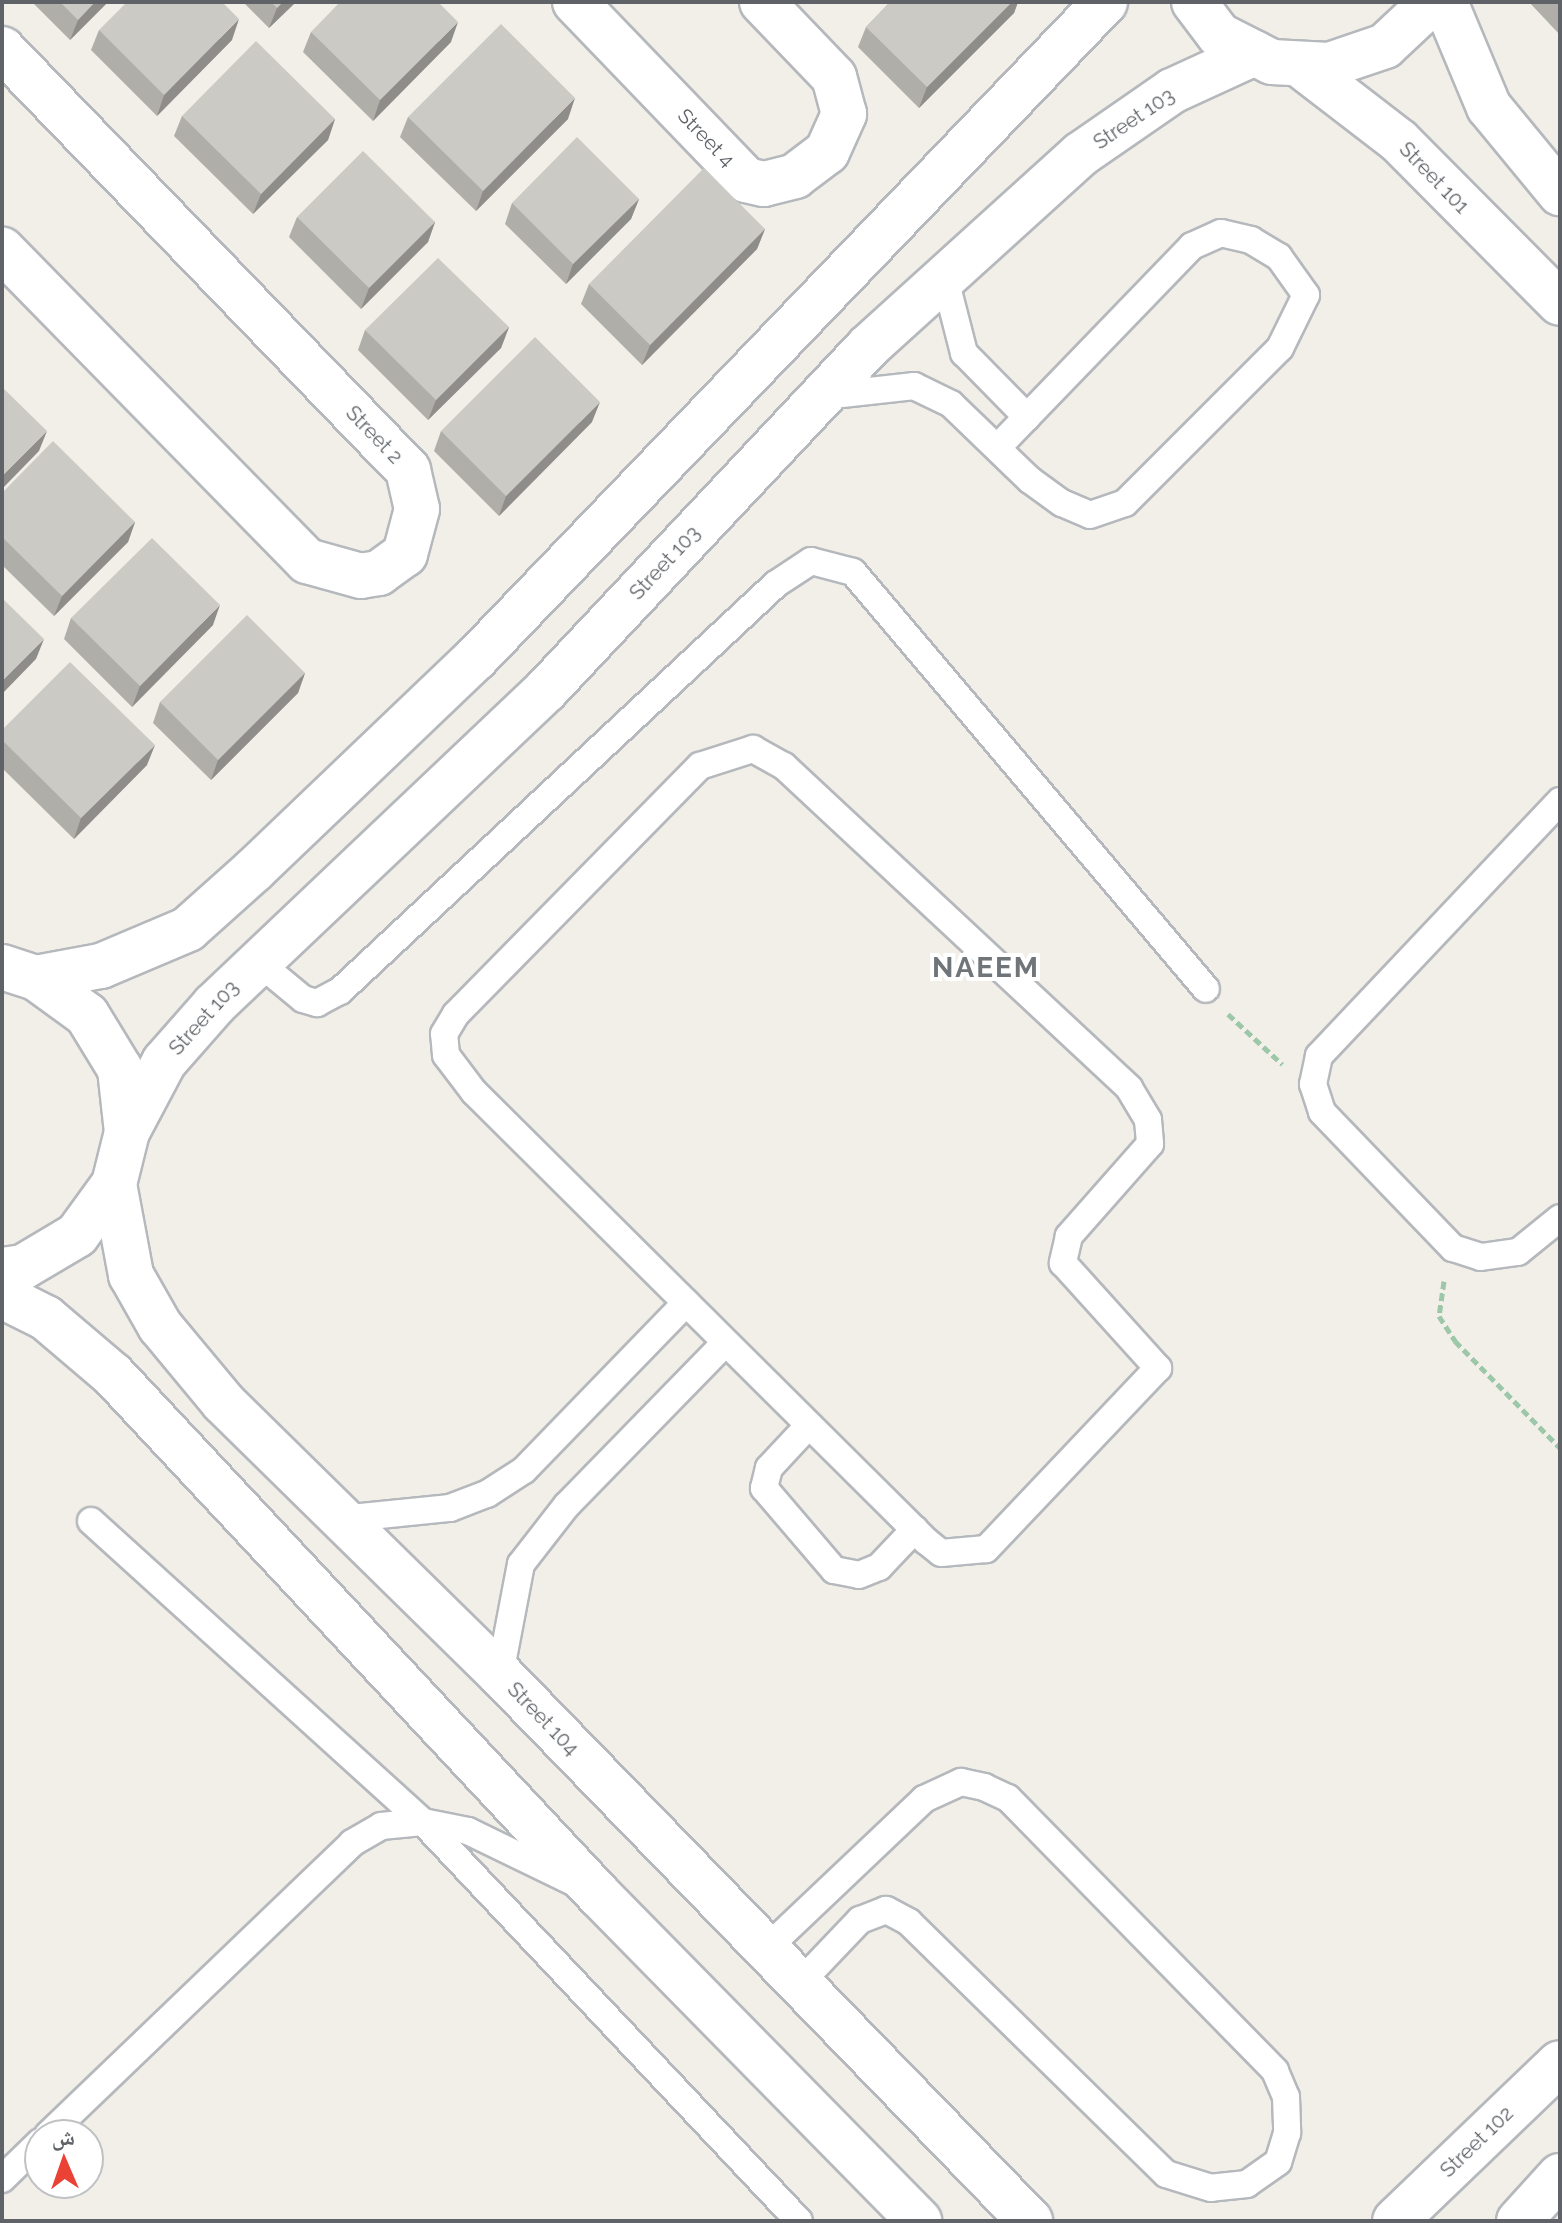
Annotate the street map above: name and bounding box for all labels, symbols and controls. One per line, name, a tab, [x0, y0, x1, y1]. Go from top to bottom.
street label: Street 103	[1089, 83, 1179, 155]
street label: Street 4	[673, 104, 739, 172]
street label: Street 101	[1394, 137, 1474, 219]
street label: Street 2	[341, 401, 407, 469]
street label: Street 103	[625, 521, 705, 605]
district label: NAEEM	[932, 951, 1040, 985]
street label: Street 103	[164, 976, 244, 1060]
street label: Street 104	[502, 1677, 584, 1761]
street label: Street 102	[1436, 2101, 1518, 2183]
north arrow	[24, 2119, 104, 2199]
text: ش	[51, 2124, 75, 2150]

